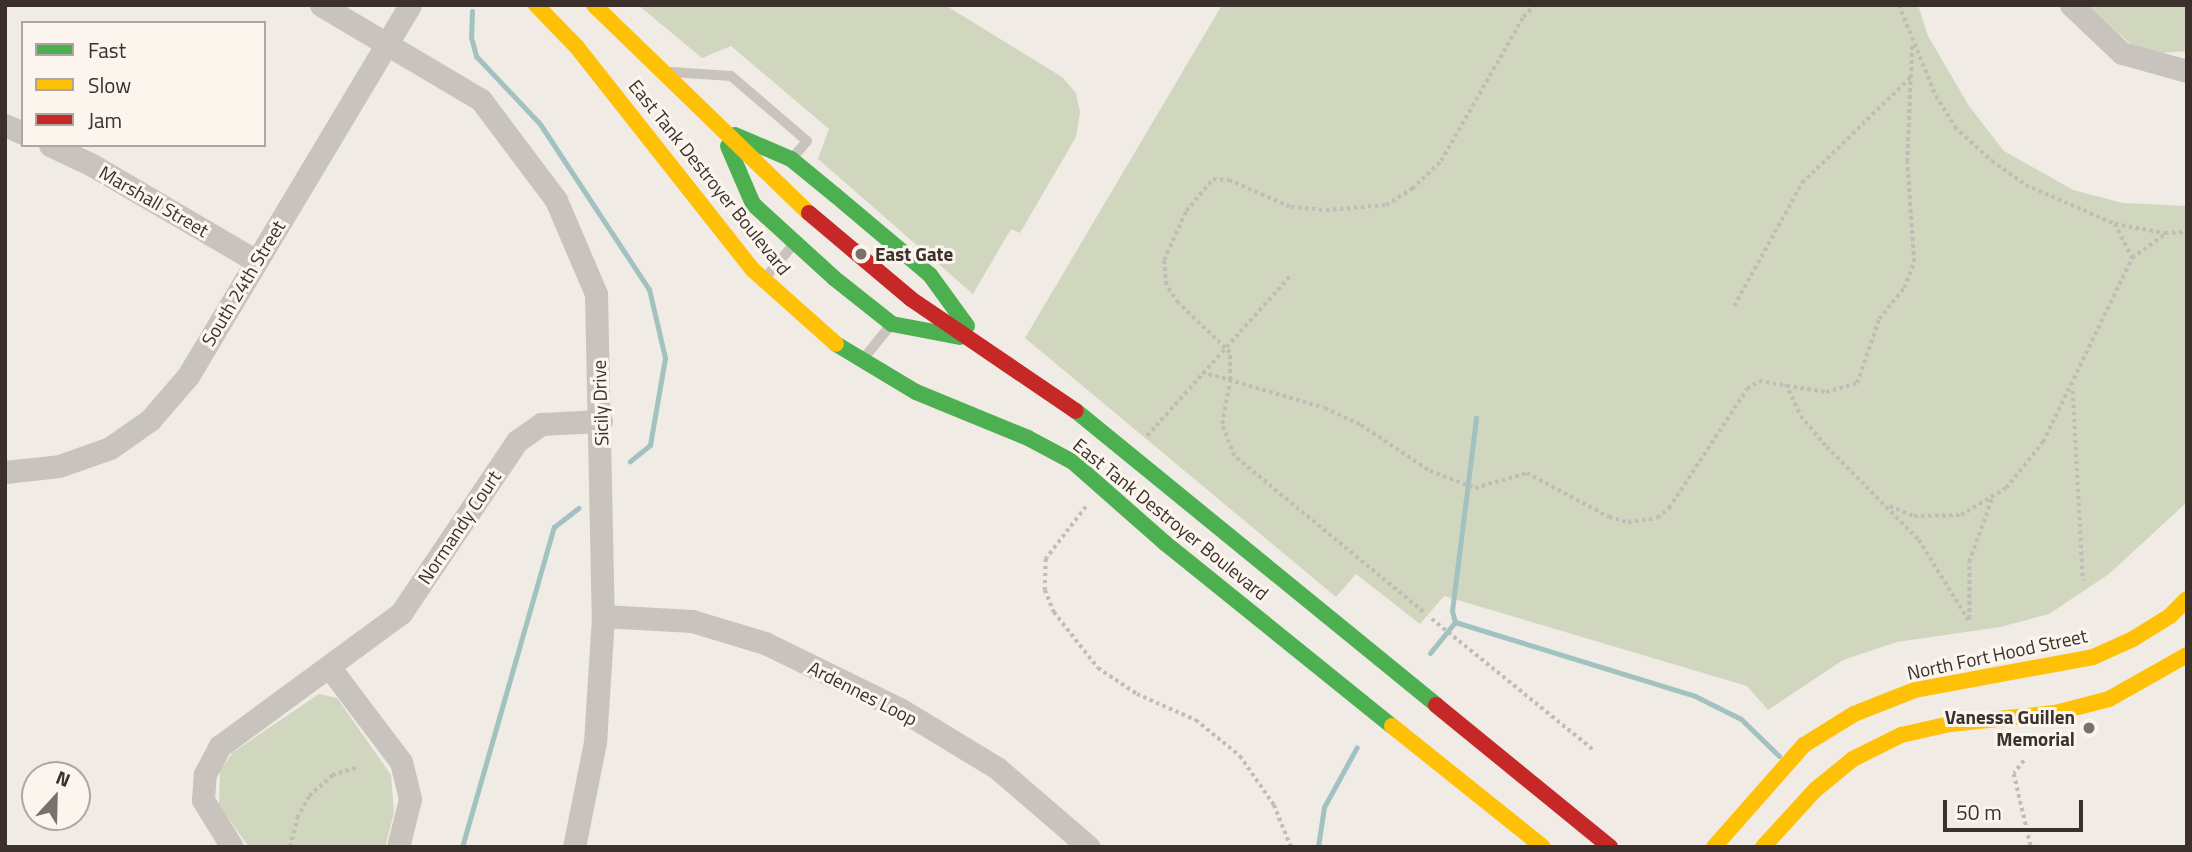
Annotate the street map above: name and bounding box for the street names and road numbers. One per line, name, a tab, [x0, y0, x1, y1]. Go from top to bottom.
street label: East Tank Destroyer Boulevard	[624, 75, 796, 279]
street label: Marshall Street	[95, 160, 213, 242]
street label: South 24th Street	[196, 216, 290, 350]
street label: Sicily Drive	[587, 360, 613, 446]
street label: East Tank Destroyer Boulevard	[1069, 433, 1273, 605]
street label: Normandy Court	[413, 466, 505, 588]
street label: North Fort Hood Street	[1905, 624, 2089, 684]
street label: Ardennes Loop	[805, 656, 921, 730]

